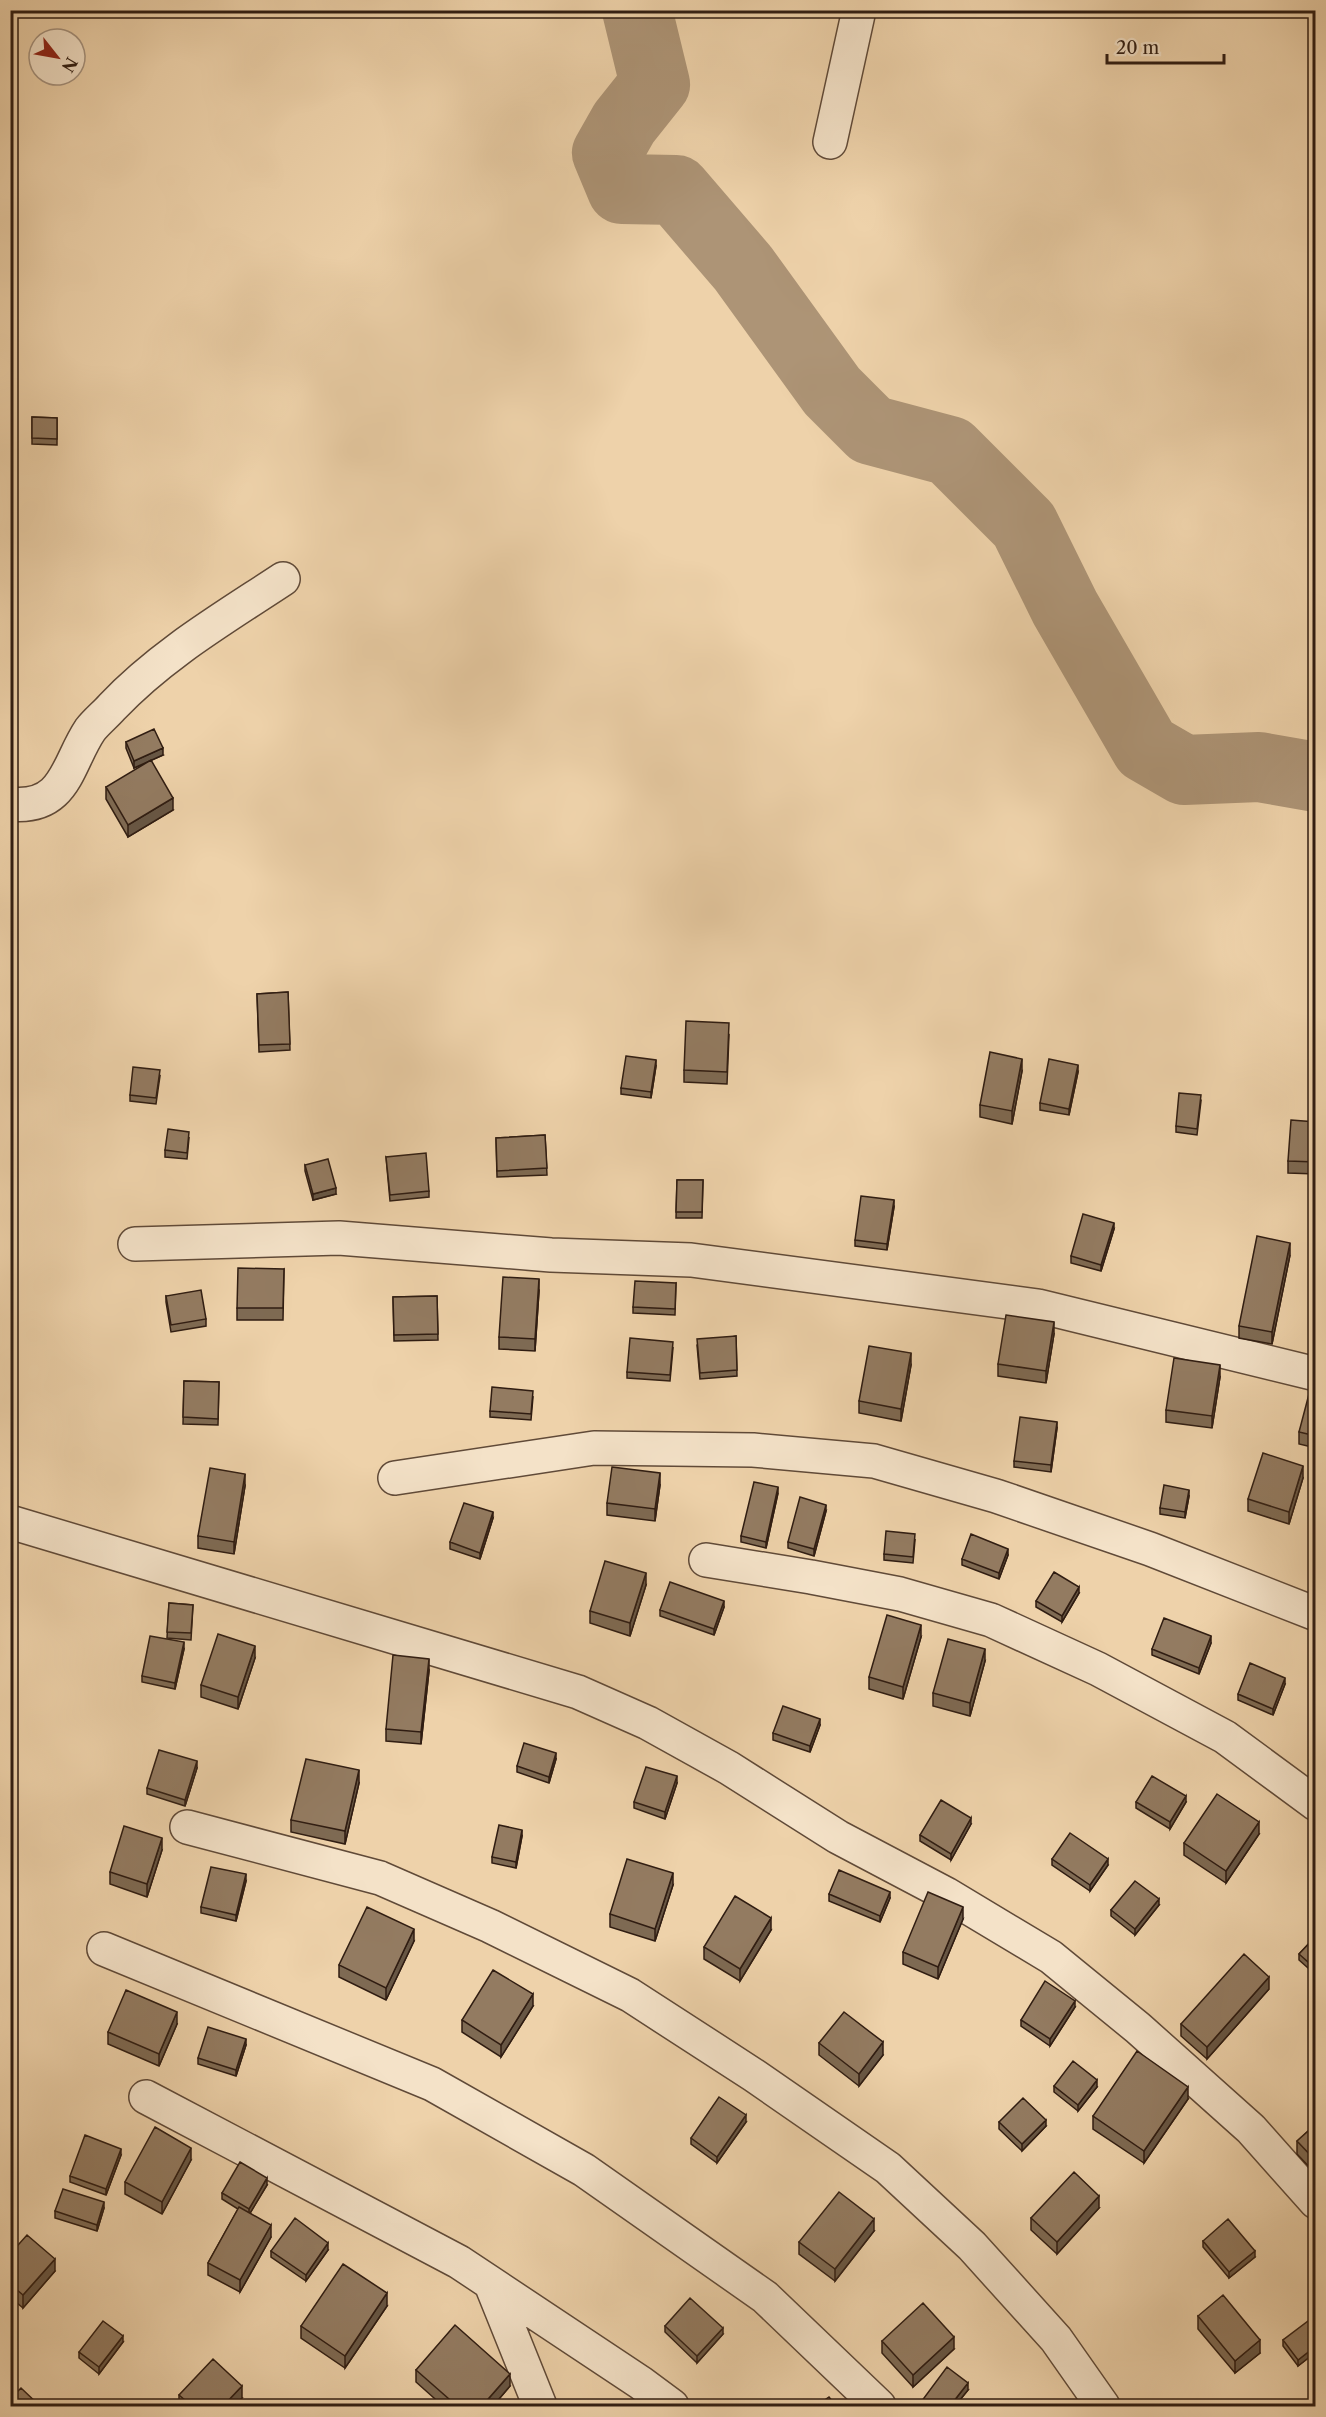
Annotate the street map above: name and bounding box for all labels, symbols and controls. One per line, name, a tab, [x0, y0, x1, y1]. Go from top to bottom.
north arrow	[27, 27, 87, 87]
scale bar	[1107, 27, 1224, 65]
text: 20 m	[1116, 37, 1160, 59]
text: N	[58, 54, 82, 76]

